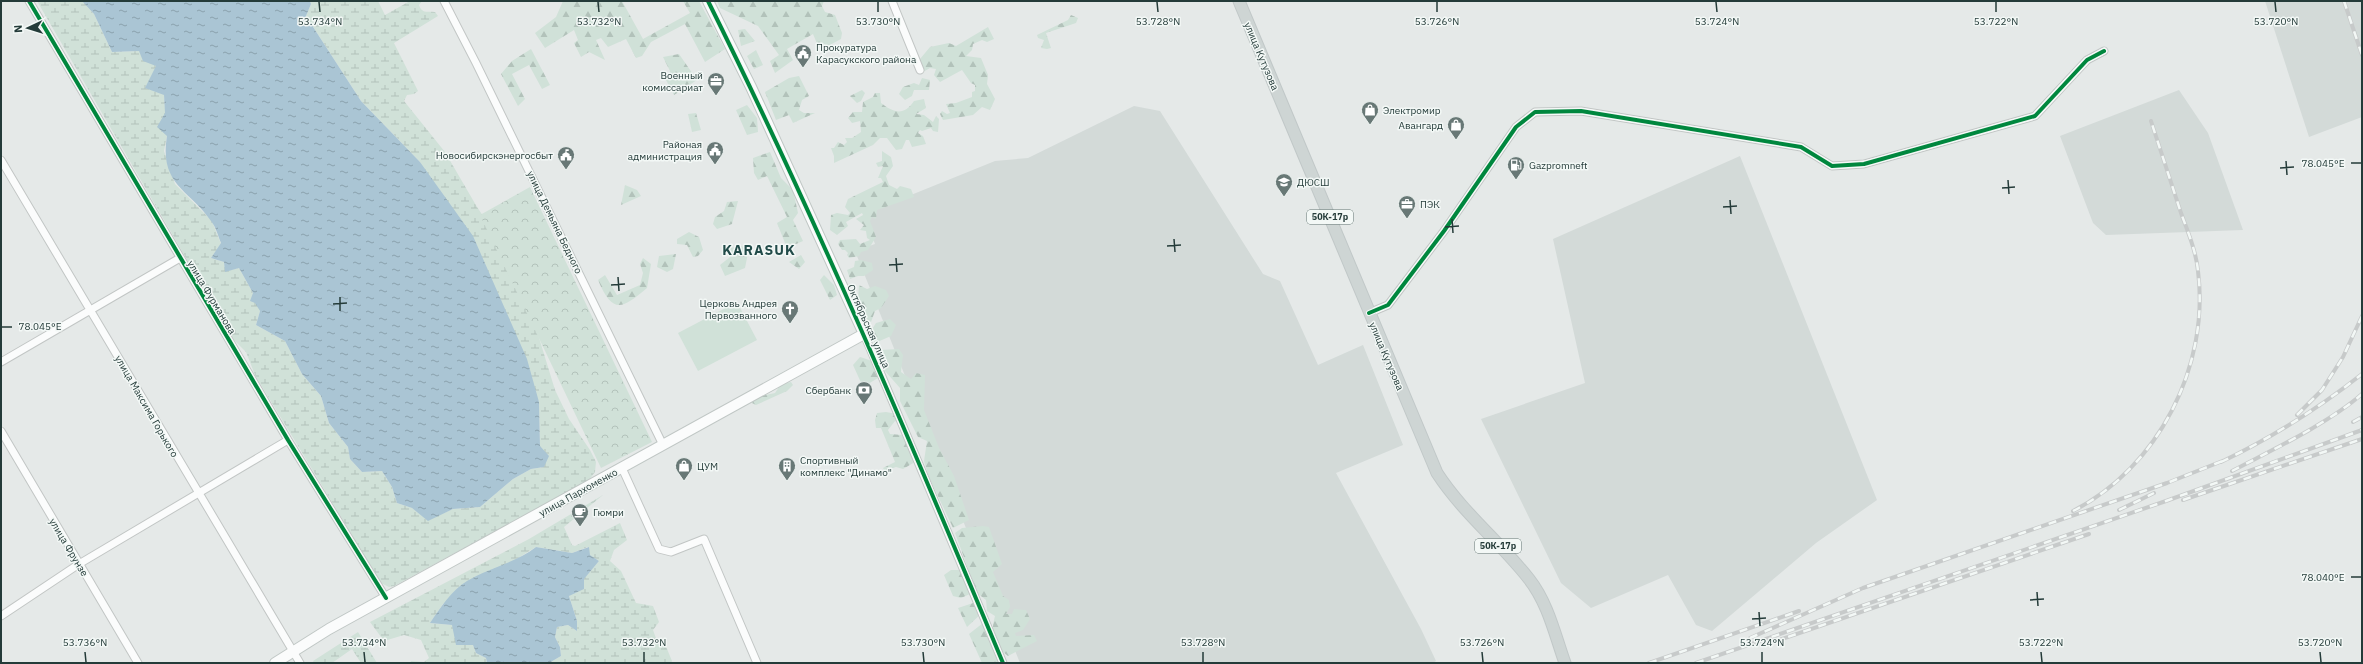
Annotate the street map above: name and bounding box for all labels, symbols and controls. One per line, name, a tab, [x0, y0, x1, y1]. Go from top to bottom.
north arrow	[8, 8, 48, 48]
text: 53.734°N	[298, 15, 342, 28]
text: 53.732°N	[577, 15, 621, 28]
text: 53.730°N	[856, 15, 900, 28]
text: 53.728°N	[1136, 15, 1180, 28]
text: 53.726°N	[1415, 15, 1459, 28]
text: 53.724°N	[1695, 15, 1739, 28]
text: 53.722°N	[1974, 15, 2018, 28]
text: 53.720°N	[2254, 15, 2298, 28]
street label: улица Кутузова	[1241, 20, 1282, 93]
text: N	[11, 24, 25, 33]
place label: Прокуратура Карасукского района	[816, 41, 917, 66]
public building icon: Прокуратура Карасукского района	[793, 43, 813, 68]
place label: Военный комиссариат	[642, 69, 703, 94]
office icon: Военный комиссариат	[706, 71, 726, 96]
shop icon: Электромир	[1360, 100, 1380, 125]
place label: Электромир	[1383, 104, 1441, 117]
shop icon: Авангард	[1446, 115, 1466, 140]
place label: Авангард	[1399, 119, 1443, 132]
place label: Районая администрация	[628, 138, 702, 163]
public building icon: Районая администрация	[705, 140, 725, 165]
public building icon: Новосибирскэнергосбыт	[556, 145, 576, 170]
place label: Новосибирскэнергосбыт	[436, 149, 553, 162]
fuel station icon: Gazpromneft	[1506, 155, 1526, 180]
text: 78.045°E	[2301, 157, 2345, 170]
place label: Gazpromneft	[1529, 159, 1588, 172]
street label: улица Демьяна Бедного	[524, 169, 585, 276]
school or university icon: ДЮСШ	[1274, 172, 1294, 197]
place label: ДЮСШ	[1297, 176, 1330, 189]
office icon: ПЭК	[1397, 194, 1417, 219]
place label: ПЭК	[1420, 198, 1440, 211]
road number: 50К-17р	[1307, 210, 1353, 224]
district label: KARASUK	[722, 241, 796, 259]
street label: улица Фурманова	[184, 258, 239, 337]
street label: Октябрьская улица	[844, 282, 893, 371]
place label: Церковь Андрея Первозванного	[699, 297, 777, 322]
church icon: Церковь Андрея Первозванного	[780, 299, 800, 324]
text: 78.045°E	[18, 320, 62, 333]
street label: улица Кутузова	[1366, 320, 1407, 393]
street label: улица Максима Горького	[112, 353, 181, 460]
bank icon: Сбербанк	[854, 380, 874, 405]
place label: Сбербанк	[805, 384, 851, 397]
place label: Спортивный комплекс "Динамо"	[800, 454, 892, 479]
shop icon: ЦУМ	[674, 456, 694, 481]
building icon: Спортивный комплекс "Динамо"	[777, 456, 797, 481]
place label: ЦУМ	[697, 460, 718, 473]
street label: улица Пархоменко	[537, 465, 620, 519]
cafe icon: Гюмри	[570, 502, 590, 527]
place label: Гюмри	[593, 506, 624, 519]
street label: улица Фрунзе	[46, 516, 91, 579]
road number: 50К-17р	[1475, 539, 1521, 553]
text: 78.040°E	[2301, 571, 2345, 584]
text: 53.736°N	[63, 636, 107, 649]
text: 53.734°N	[342, 636, 386, 649]
text: 53.732°N	[622, 636, 666, 649]
text: 53.730°N	[901, 636, 945, 649]
text: 53.728°N	[1181, 636, 1225, 649]
text: 53.726°N	[1460, 636, 1504, 649]
text: 53.724°N	[1740, 636, 1784, 649]
text: 53.722°N	[2019, 636, 2063, 649]
text: 53.720°N	[2298, 636, 2342, 649]

